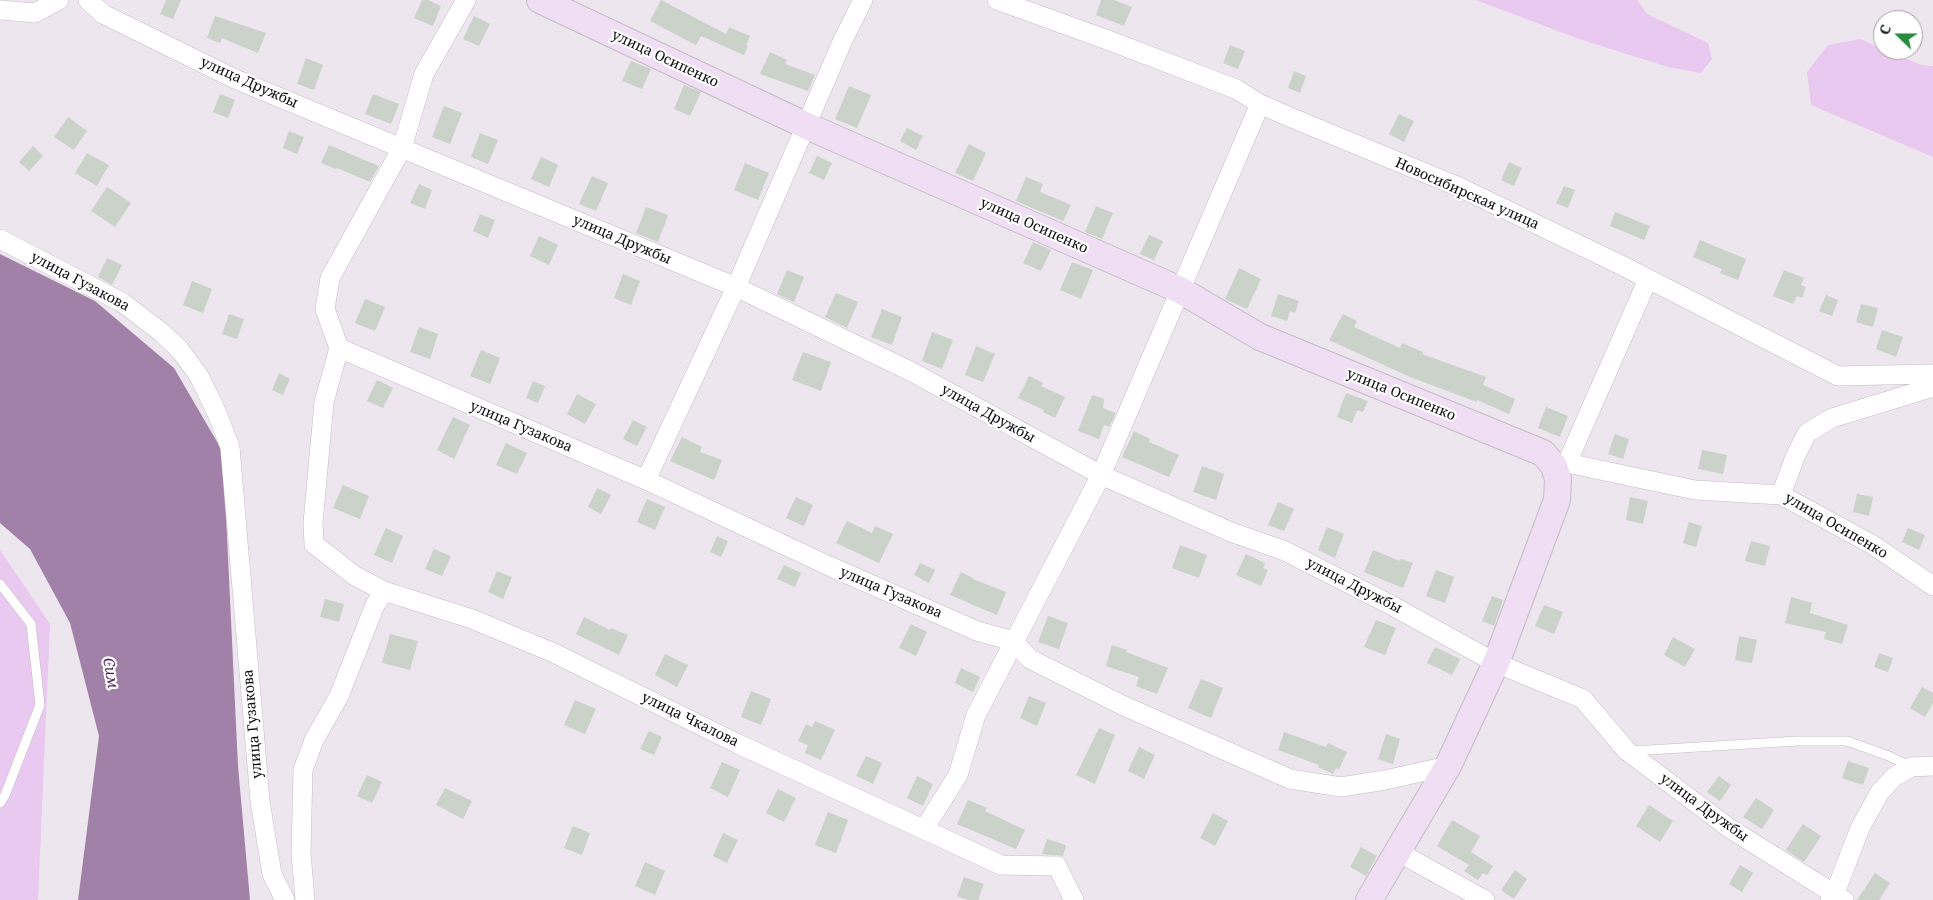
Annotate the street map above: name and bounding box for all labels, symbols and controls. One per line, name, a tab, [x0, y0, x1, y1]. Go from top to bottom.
north arrow	[1873, 10, 1923, 60]
text: С	[1874, 22, 1895, 37]
street label: улица Осипенко	[609, 27, 721, 91]
street label: улица Дружбы	[198, 54, 300, 112]
street label: Новосибирская улица	[1392, 155, 1542, 233]
street label: улица Осипенко	[978, 195, 1090, 257]
street label: улица Дружбы	[570, 212, 674, 268]
street label: улица Гузакова	[28, 249, 132, 315]
street label: улица Осипенко	[1344, 365, 1458, 425]
street label: улица Дружбы	[938, 381, 1038, 447]
street label: улица Гузакова	[467, 398, 575, 456]
street label: улица Осипенко	[1782, 490, 1890, 562]
street label: улица Дружбы	[1303, 555, 1405, 617]
street label: улица Гузакова	[837, 564, 945, 622]
water label: Сим	[98, 656, 122, 690]
street label: улица Гузакова	[240, 669, 266, 779]
street label: улица Чкалова	[639, 689, 741, 751]
street label: улица Дружбы	[1657, 770, 1751, 846]

